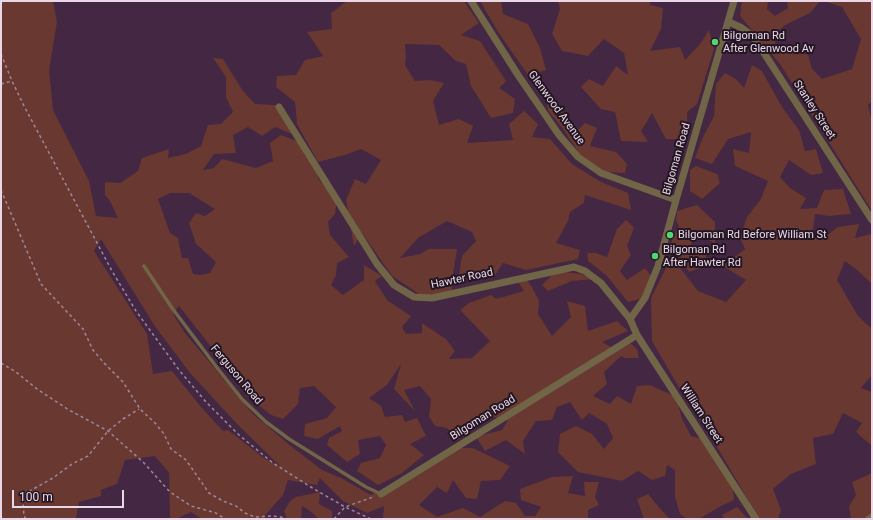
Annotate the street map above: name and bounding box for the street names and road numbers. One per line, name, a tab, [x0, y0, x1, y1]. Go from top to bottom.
street label: Glenwood Avenue	[525, 69, 587, 147]
street label: Stanley Street	[790, 78, 838, 142]
street label: Bilgoman Road	[660, 121, 694, 197]
street label: Hawter Road	[430, 266, 494, 292]
street label: Ferguson Road	[207, 343, 265, 407]
street label: William Street	[677, 382, 725, 446]
street label: Bilgoman Road	[448, 393, 518, 443]

